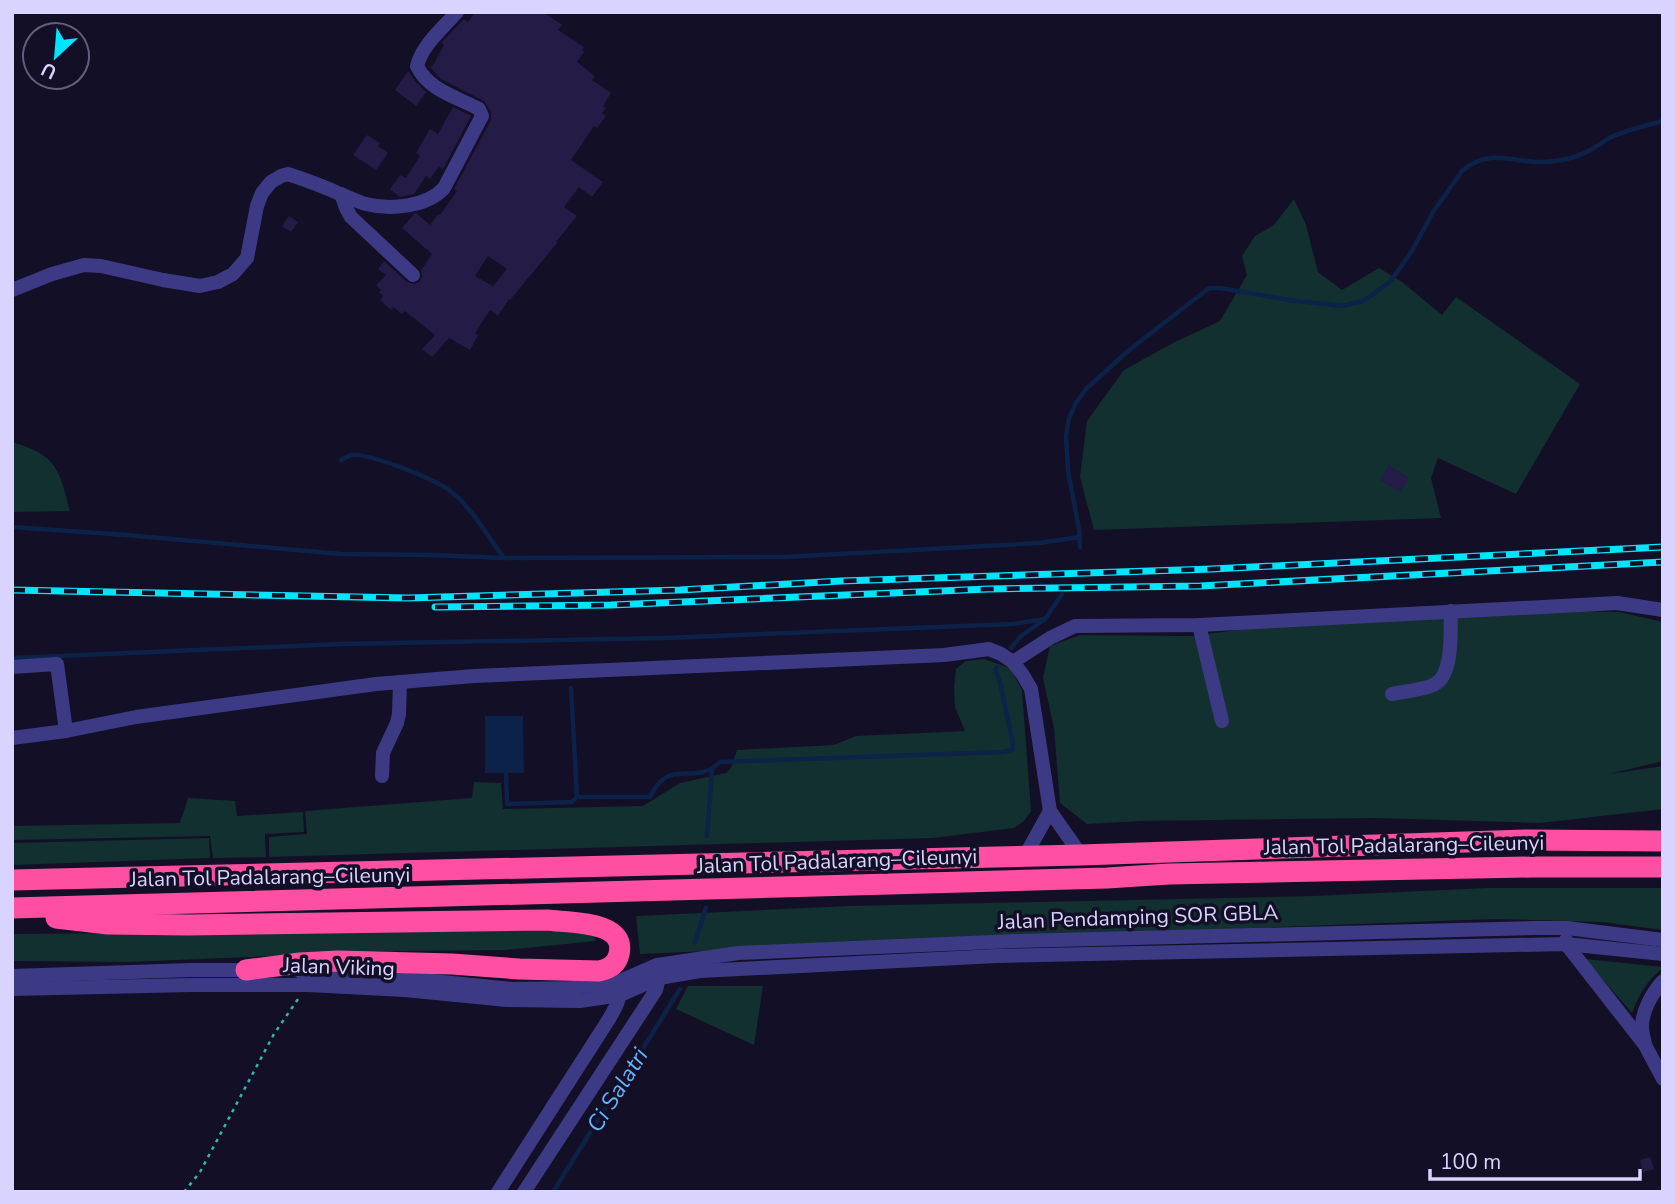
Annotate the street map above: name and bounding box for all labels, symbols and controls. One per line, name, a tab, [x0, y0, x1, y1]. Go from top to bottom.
north arrow	[21, 21, 91, 91]
text: U	[37, 56, 61, 85]
street label: Jalan Tol Padalarang–Cileunyi	[1263, 829, 1544, 861]
street label: Jalan Tol Padalarang–Cileunyi	[695, 842, 978, 880]
street label: Jalan Tol Padalarang–Cileunyi	[129, 861, 410, 893]
street label: Jalan Pendamping SOR GBLA	[996, 898, 1279, 936]
street label: Jalan Viking	[282, 951, 395, 983]
water label: Ci Salatri	[579, 1042, 656, 1138]
scale bar	[1430, 1138, 1640, 1182]
text: 100 m	[1440, 1148, 1501, 1176]

